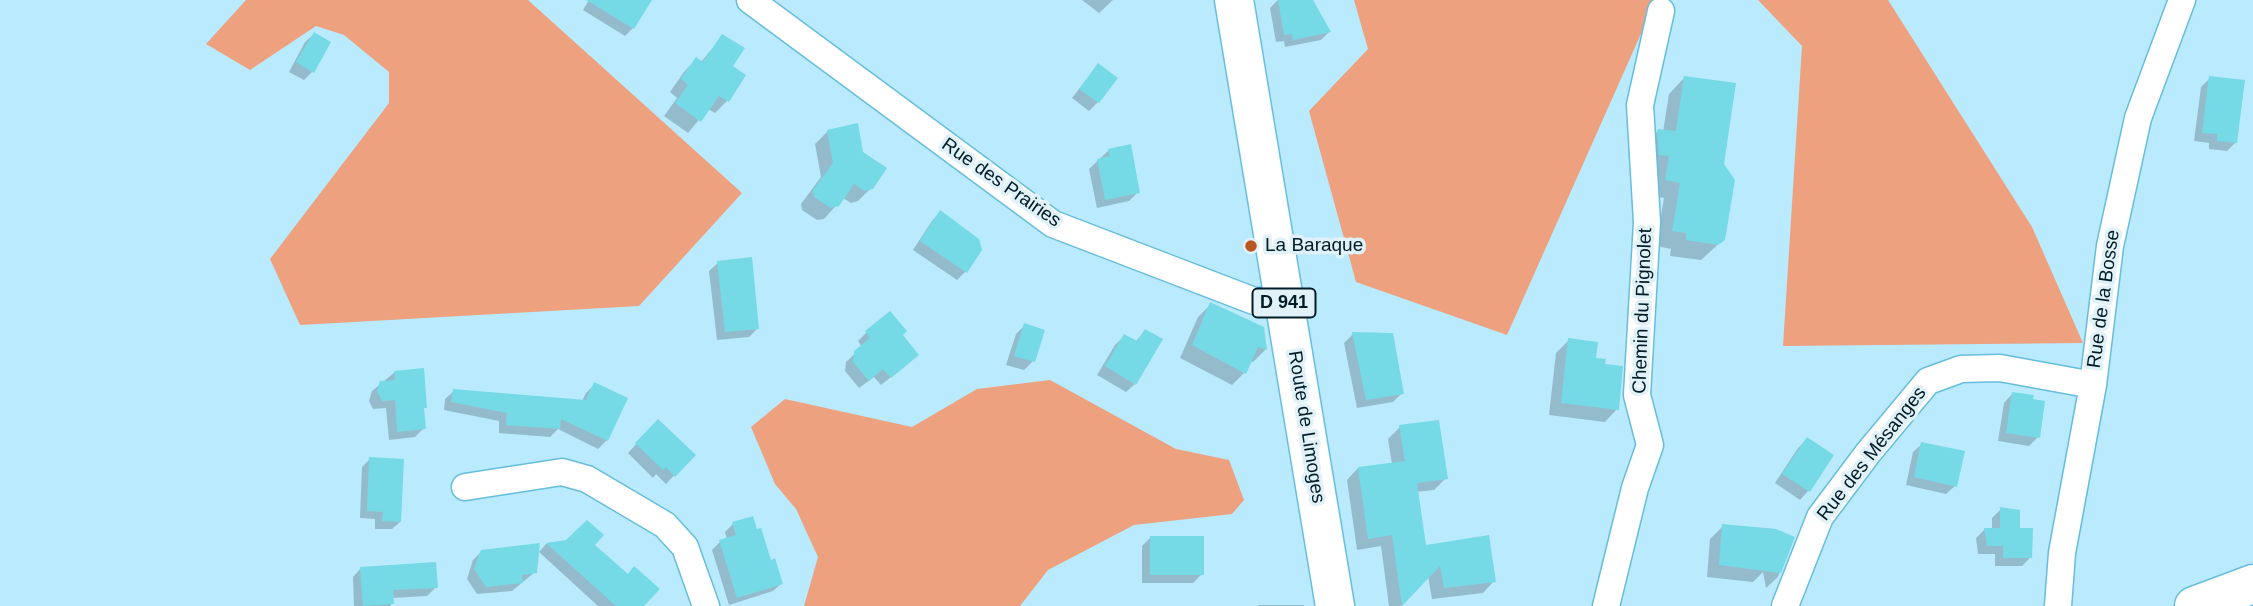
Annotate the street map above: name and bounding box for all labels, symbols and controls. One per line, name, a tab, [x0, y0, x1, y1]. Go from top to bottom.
street label: Rue des Prairies	[937, 133, 1065, 233]
street label: Chemin du Pignolet	[1629, 228, 1657, 394]
street label: Rue de la Bosse	[2083, 228, 2125, 370]
place label: La Baraque	[1265, 235, 1363, 257]
marker: La Baraque	[1243, 238, 1259, 254]
road number: D 941	[1252, 288, 1316, 318]
street label: Route de Limoges	[1283, 349, 1329, 505]
street label: Rue des Mésanges	[1813, 382, 1931, 526]

